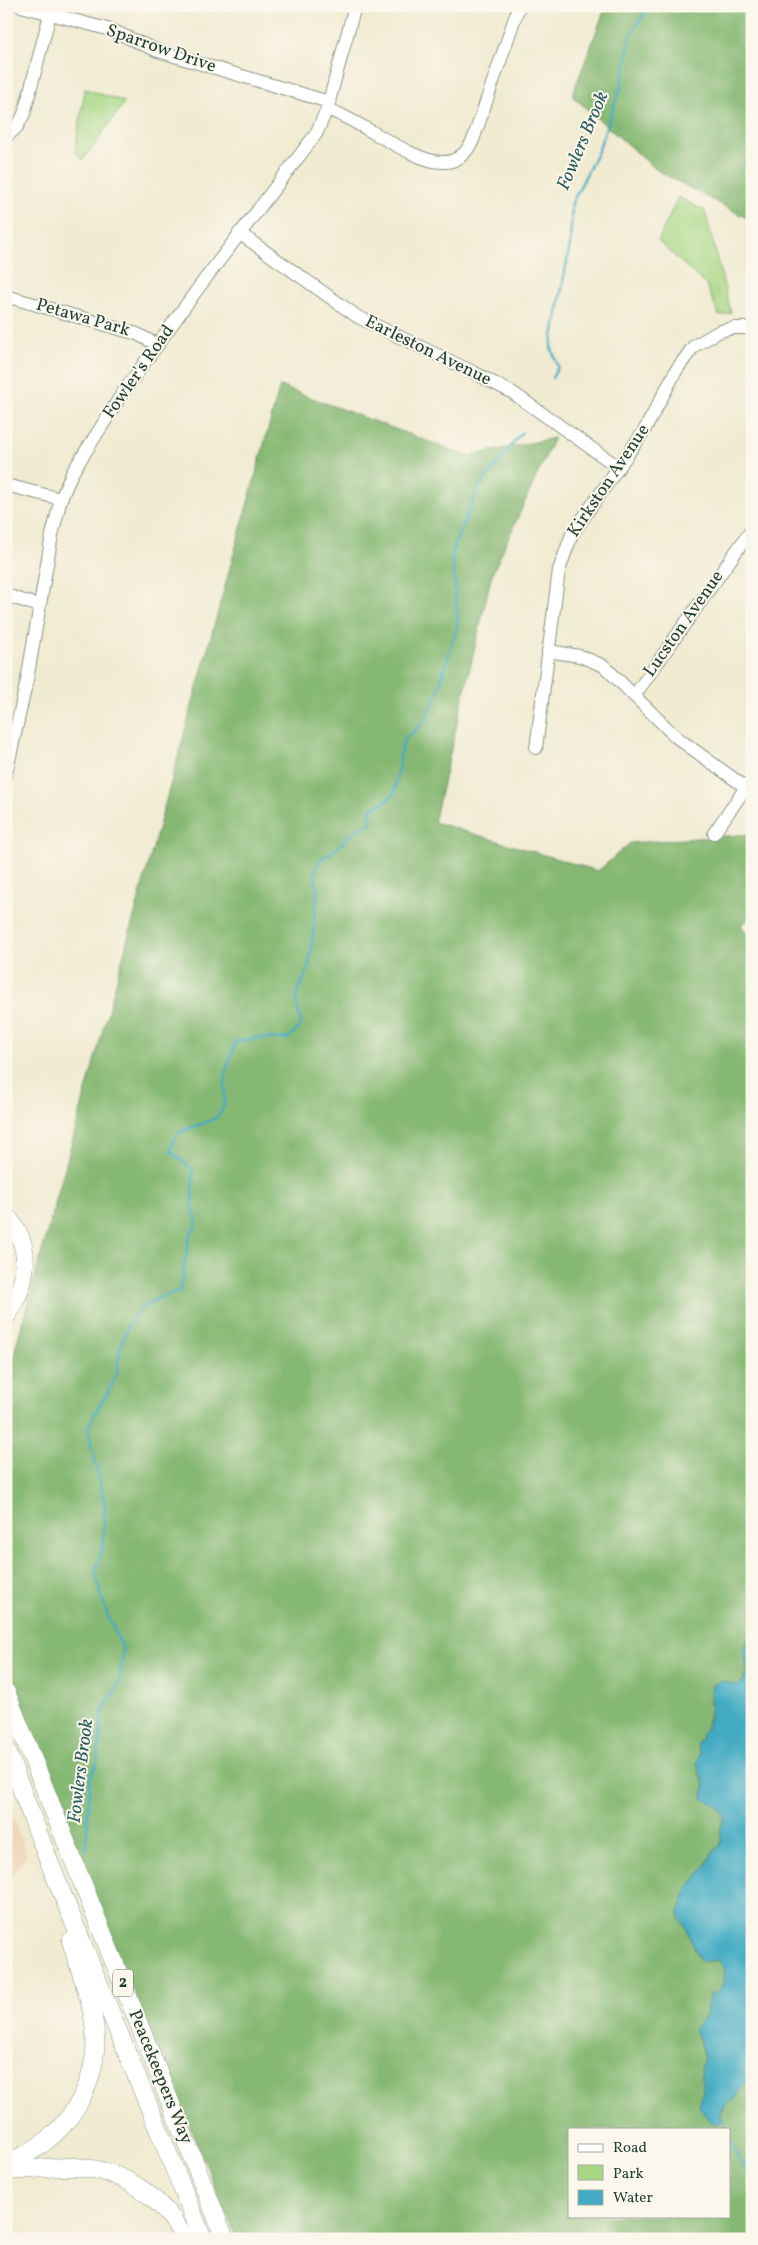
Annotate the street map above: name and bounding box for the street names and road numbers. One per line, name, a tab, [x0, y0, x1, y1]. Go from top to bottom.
street label: Sparrow Drive	[103, 19, 219, 79]
street label: Petawa Park	[33, 293, 133, 343]
street label: Earleston Avenue	[361, 310, 495, 392]
street label: Fowler's Road	[97, 320, 181, 424]
street label: Kirkston Avenue	[562, 419, 656, 543]
street label: Lucston Avenue	[638, 566, 730, 682]
road number: 2	[113, 1970, 133, 1996]
street label: Peacekeepers Way	[122, 2006, 198, 2148]

